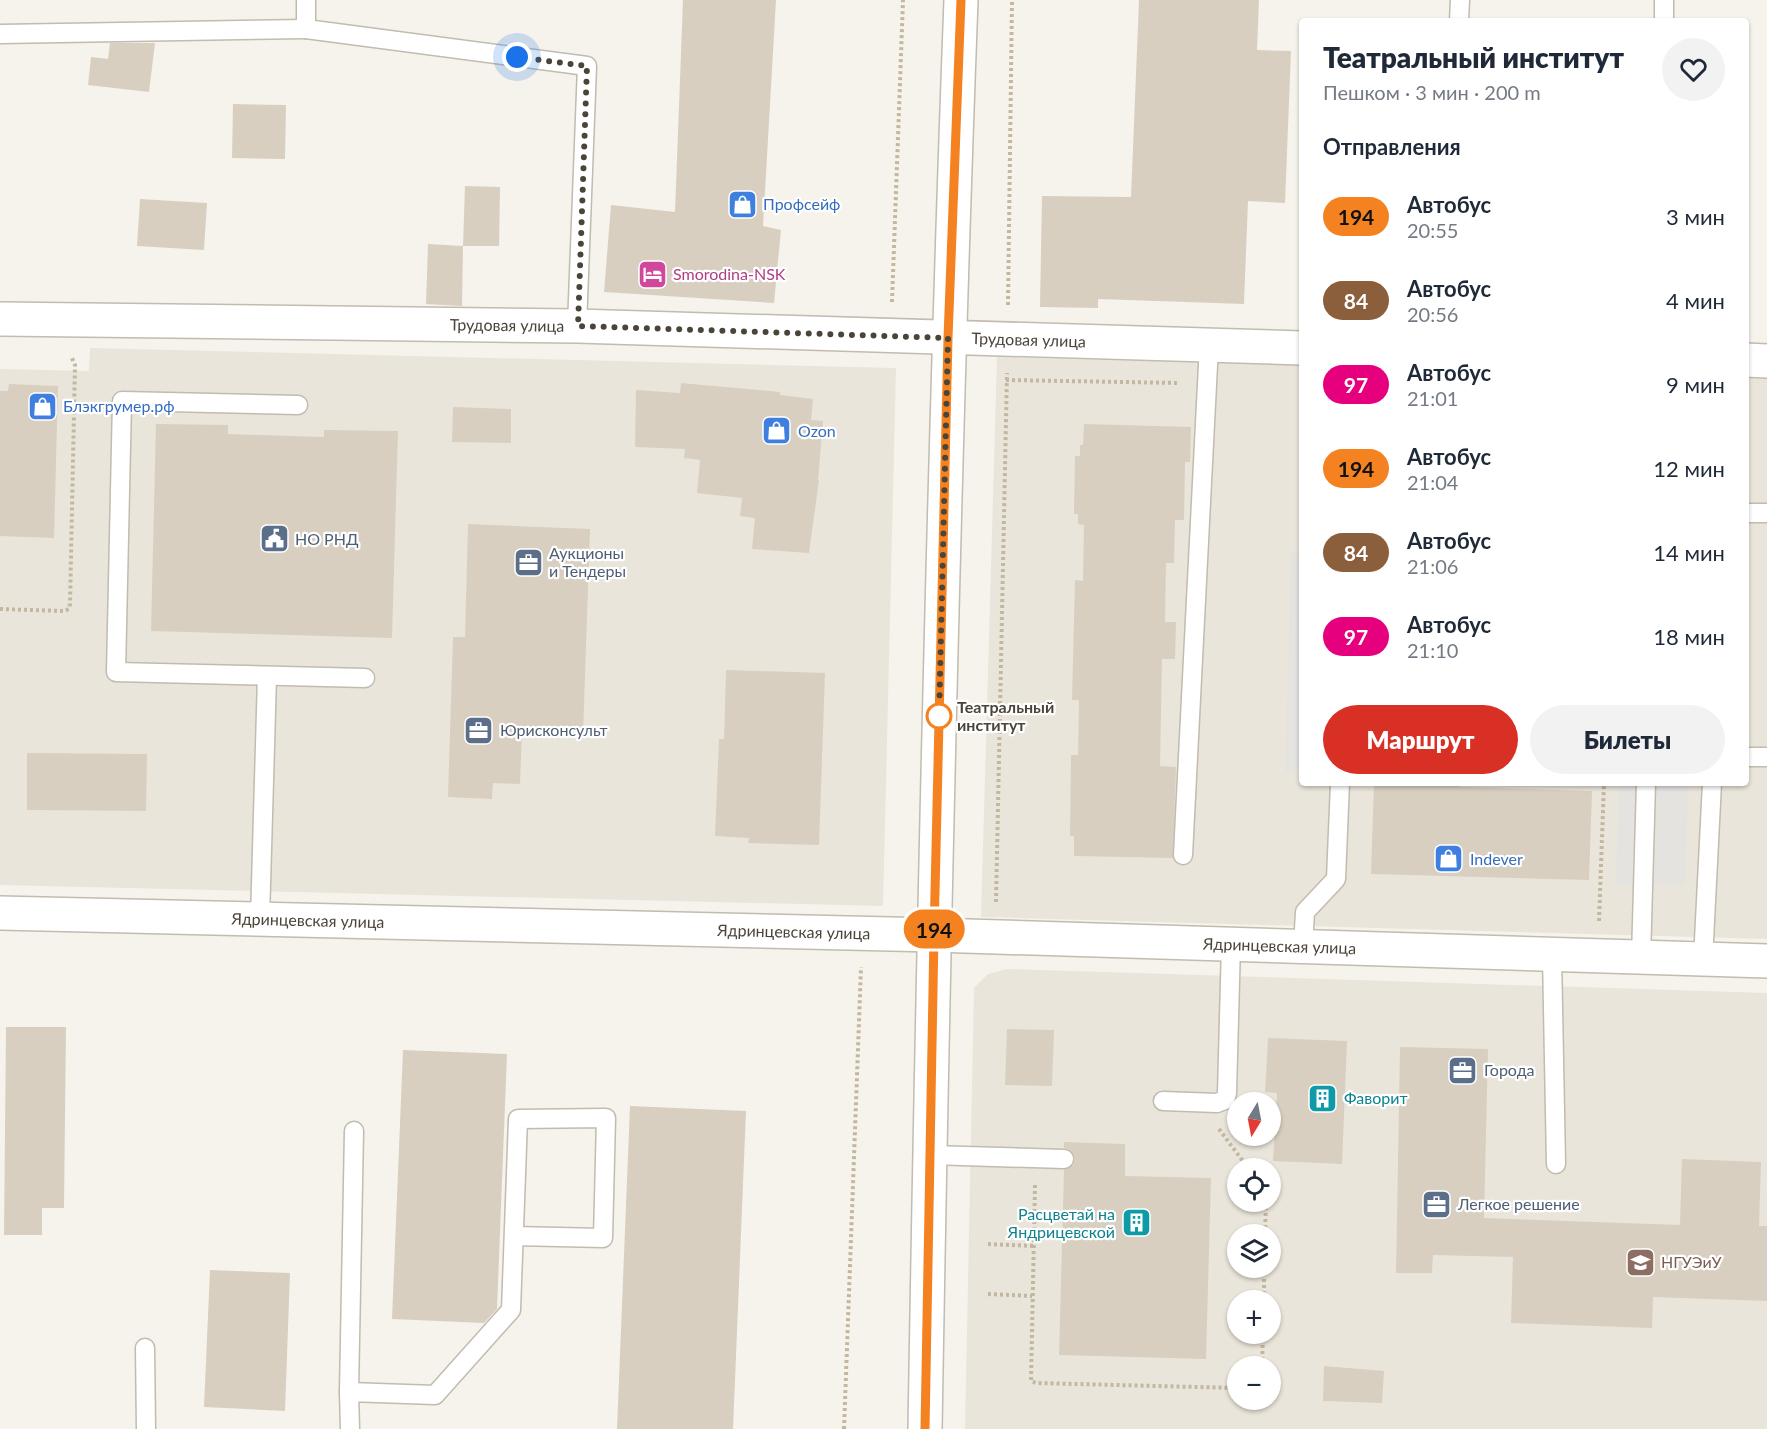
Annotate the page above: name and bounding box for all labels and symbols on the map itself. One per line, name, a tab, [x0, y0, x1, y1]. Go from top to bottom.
your location	[502, 42, 532, 72]
shop icon: Профсейф	[726, 188, 758, 220]
place label: Профсейф	[763, 194, 840, 213]
hotel icon: Smorodina-NSK	[636, 258, 668, 290]
place label: Smorodina-NSK	[673, 264, 786, 283]
street label: Трудовая улица	[450, 314, 564, 335]
street label: Трудовая улица	[971, 328, 1086, 350]
shop icon: Блэкгрумер.рф	[26, 390, 58, 422]
place label: Блэкгрумер.рф	[63, 396, 174, 415]
shop icon: Ozon	[761, 415, 793, 447]
place label: Ozon	[798, 421, 836, 440]
public building icon: НО РНД	[258, 523, 290, 555]
place label: НО РНД	[295, 529, 359, 548]
place label: Аукционы и Тендеры	[549, 543, 626, 580]
office icon: Аукционы и Тендеры	[512, 546, 544, 578]
place label: Театральный институт	[957, 697, 1054, 734]
marker: Театральный институт	[926, 703, 952, 729]
office icon: Юрисконсульт	[463, 714, 495, 746]
place label: Юрисконсульт	[500, 720, 608, 739]
shop icon: Indever	[1433, 843, 1465, 875]
place label: Indever	[1470, 849, 1523, 868]
street label: Ядринцевская улица	[230, 908, 385, 931]
line badge: 194	[900, 910, 968, 948]
street label: Ядринцевская улица	[716, 920, 871, 942]
street label: Ядринцевская улица	[1202, 933, 1356, 957]
office icon: Города	[1447, 1054, 1479, 1086]
place label: Города	[1484, 1060, 1534, 1079]
building icon: Фаворит	[1307, 1082, 1339, 1114]
place label: Фаворит	[1344, 1088, 1408, 1107]
north arrow	[1227, 1092, 1281, 1146]
office icon: Легкое решение	[1421, 1188, 1453, 1220]
place label: Легкое решение	[1457, 1194, 1580, 1213]
place label: Расцветай на Яндрицевской	[1007, 1204, 1115, 1241]
building icon: Расцветай на Яндрицевской	[1120, 1207, 1152, 1239]
school or university icon: НГУЭиУ	[1624, 1246, 1656, 1278]
place label: НГУЭиУ	[1661, 1252, 1723, 1271]

